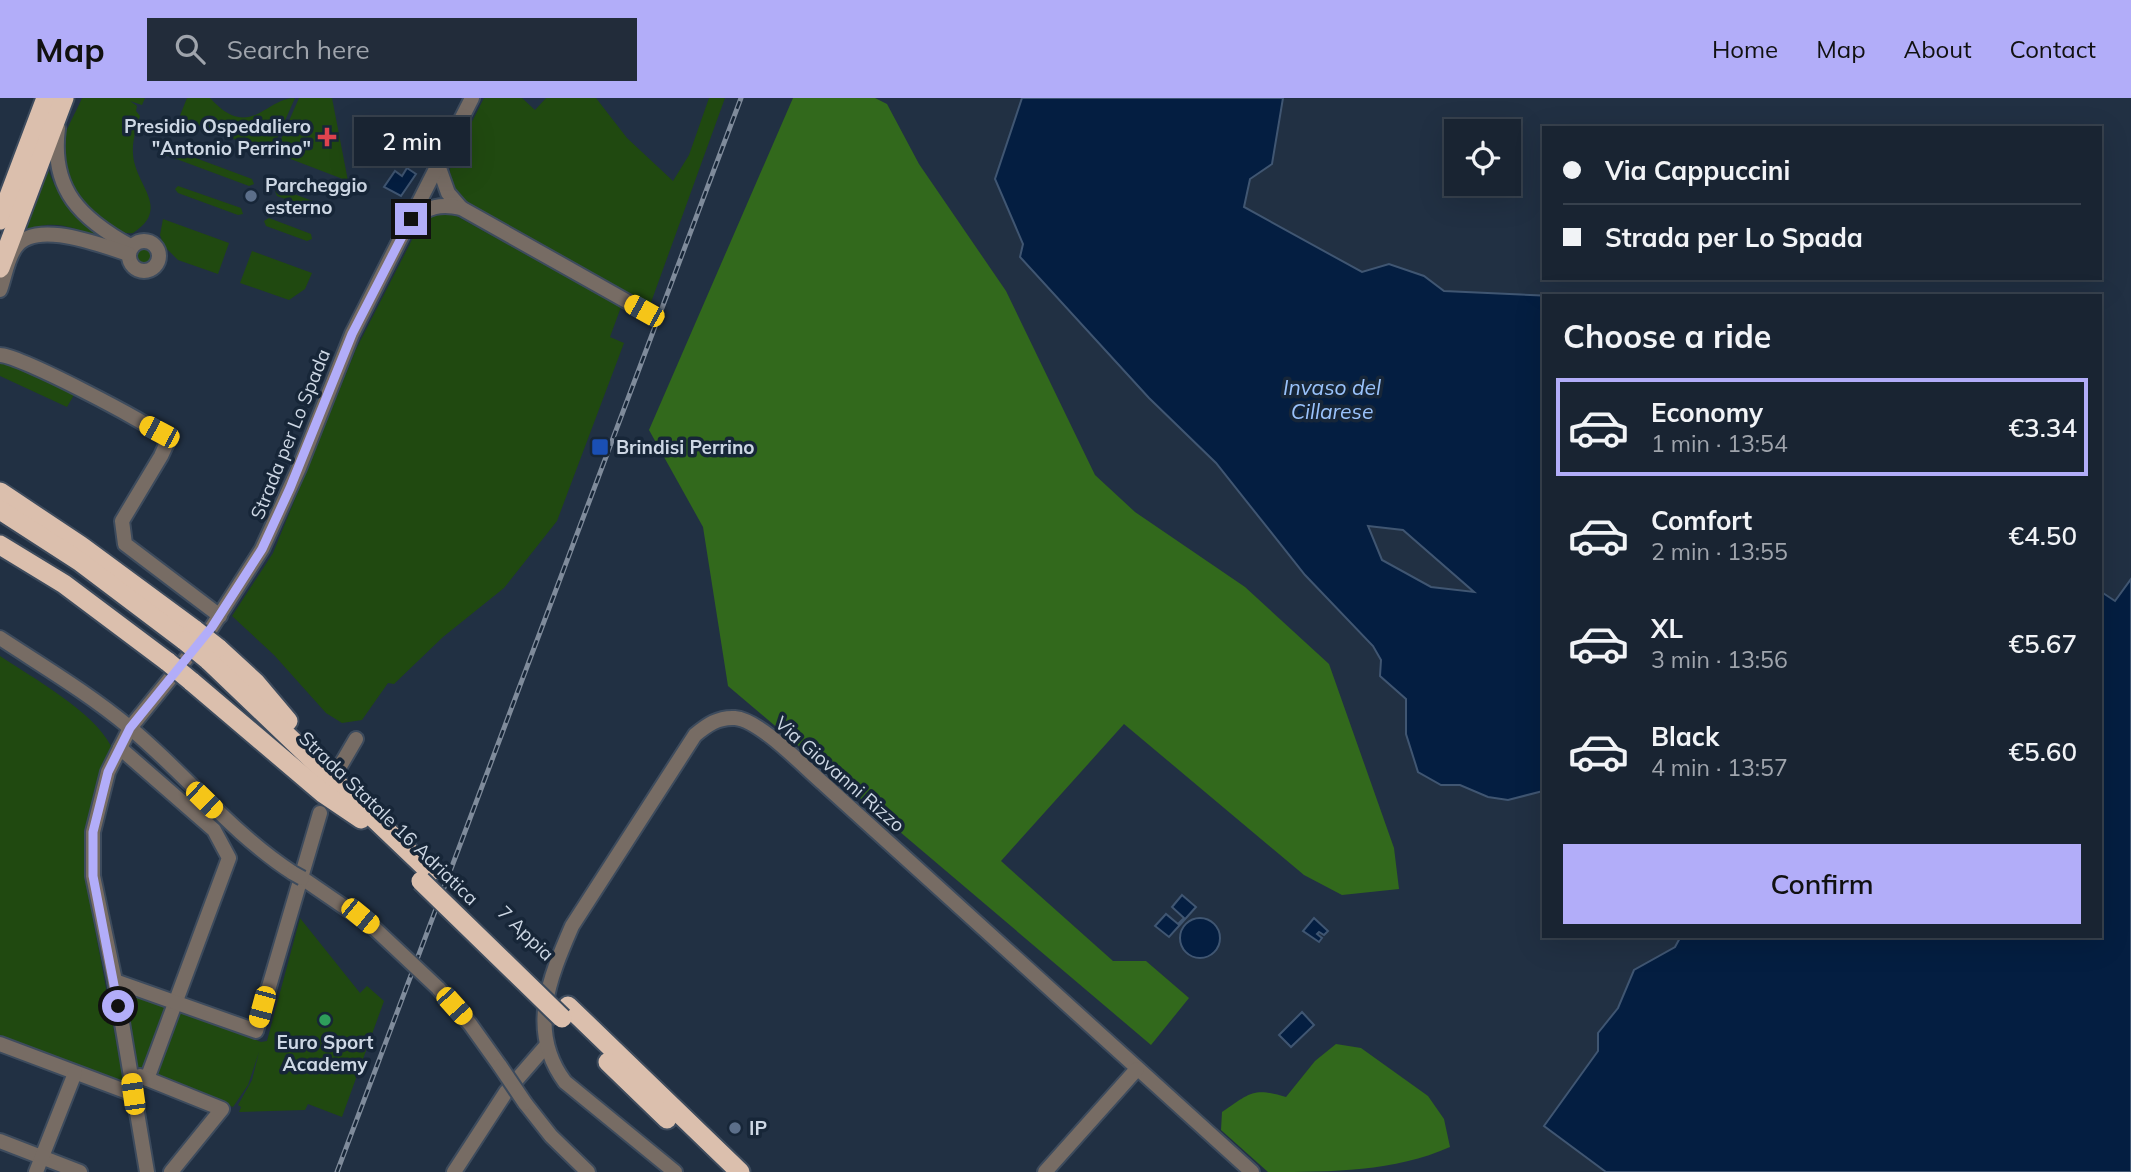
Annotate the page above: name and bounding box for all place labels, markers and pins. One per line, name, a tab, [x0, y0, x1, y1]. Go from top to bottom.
place label: Presidio Ospedaliero "Antonio Perrino"	[124, 114, 311, 160]
marker: Presidio Ospedaliero "Antonio Perrino"	[317, 127, 337, 147]
place label: Parcheggio esterno	[265, 173, 368, 219]
marker: Parcheggio esterno	[243, 188, 259, 204]
place label: Brindisi Perrino	[616, 435, 755, 459]
marker: Brindisi Perrino	[590, 437, 610, 457]
marker: Euro Sport Academy	[317, 1012, 333, 1028]
place label: Euro Sport Academy	[277, 1030, 373, 1076]
place label: IP	[749, 1116, 767, 1140]
marker: IP	[727, 1120, 743, 1136]

